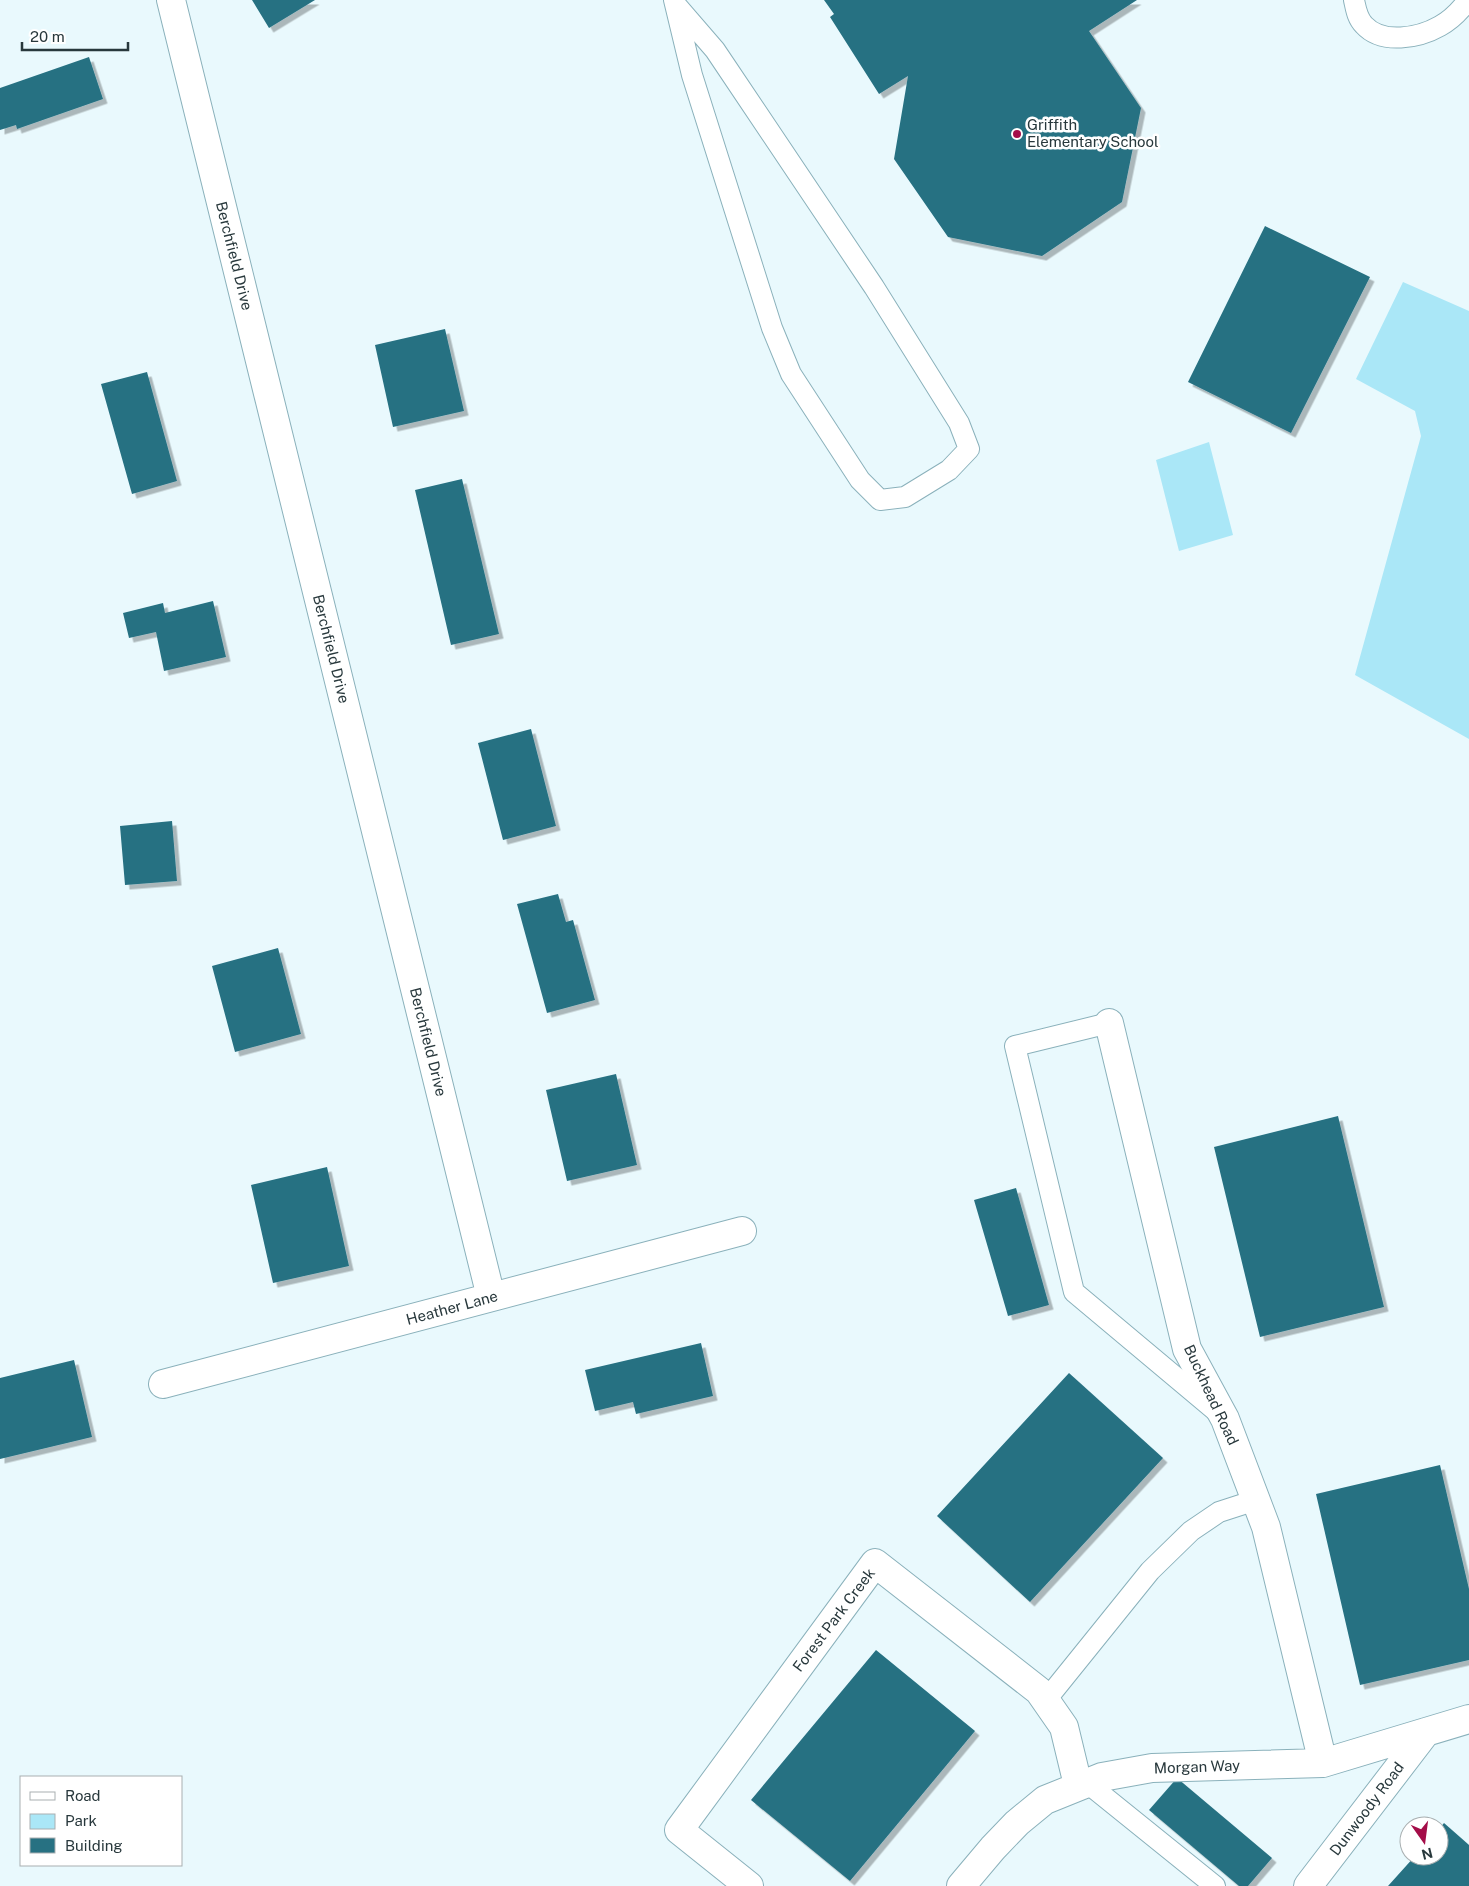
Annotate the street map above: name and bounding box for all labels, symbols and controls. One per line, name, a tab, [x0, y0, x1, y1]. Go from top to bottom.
scale bar	[22, 20, 129, 52]
text: 20 m	[30, 28, 65, 45]
place label: Griffith Elementary School	[1027, 116, 1159, 150]
marker: Griffith Elementary School	[1011, 128, 1023, 140]
street label: Berchfield Drive	[213, 200, 256, 312]
street label: Berchfield Drive	[310, 593, 353, 705]
street label: Berchfield Drive	[407, 986, 450, 1098]
street label: Heather Lane	[404, 1287, 500, 1328]
street label: Buckhead Road	[1181, 1342, 1242, 1448]
street label: Forest Park Creek	[789, 1565, 878, 1675]
street label: Morgan Way	[1154, 1756, 1240, 1777]
street label: Dunwoody Road	[1326, 1759, 1407, 1859]
legend	[20, 1776, 182, 1866]
text: Road	[65, 1787, 101, 1804]
text: Park	[65, 1812, 97, 1829]
north arrow	[1399, 1816, 1449, 1866]
text: Building	[65, 1837, 123, 1854]
text: N	[1420, 1845, 1434, 1863]

